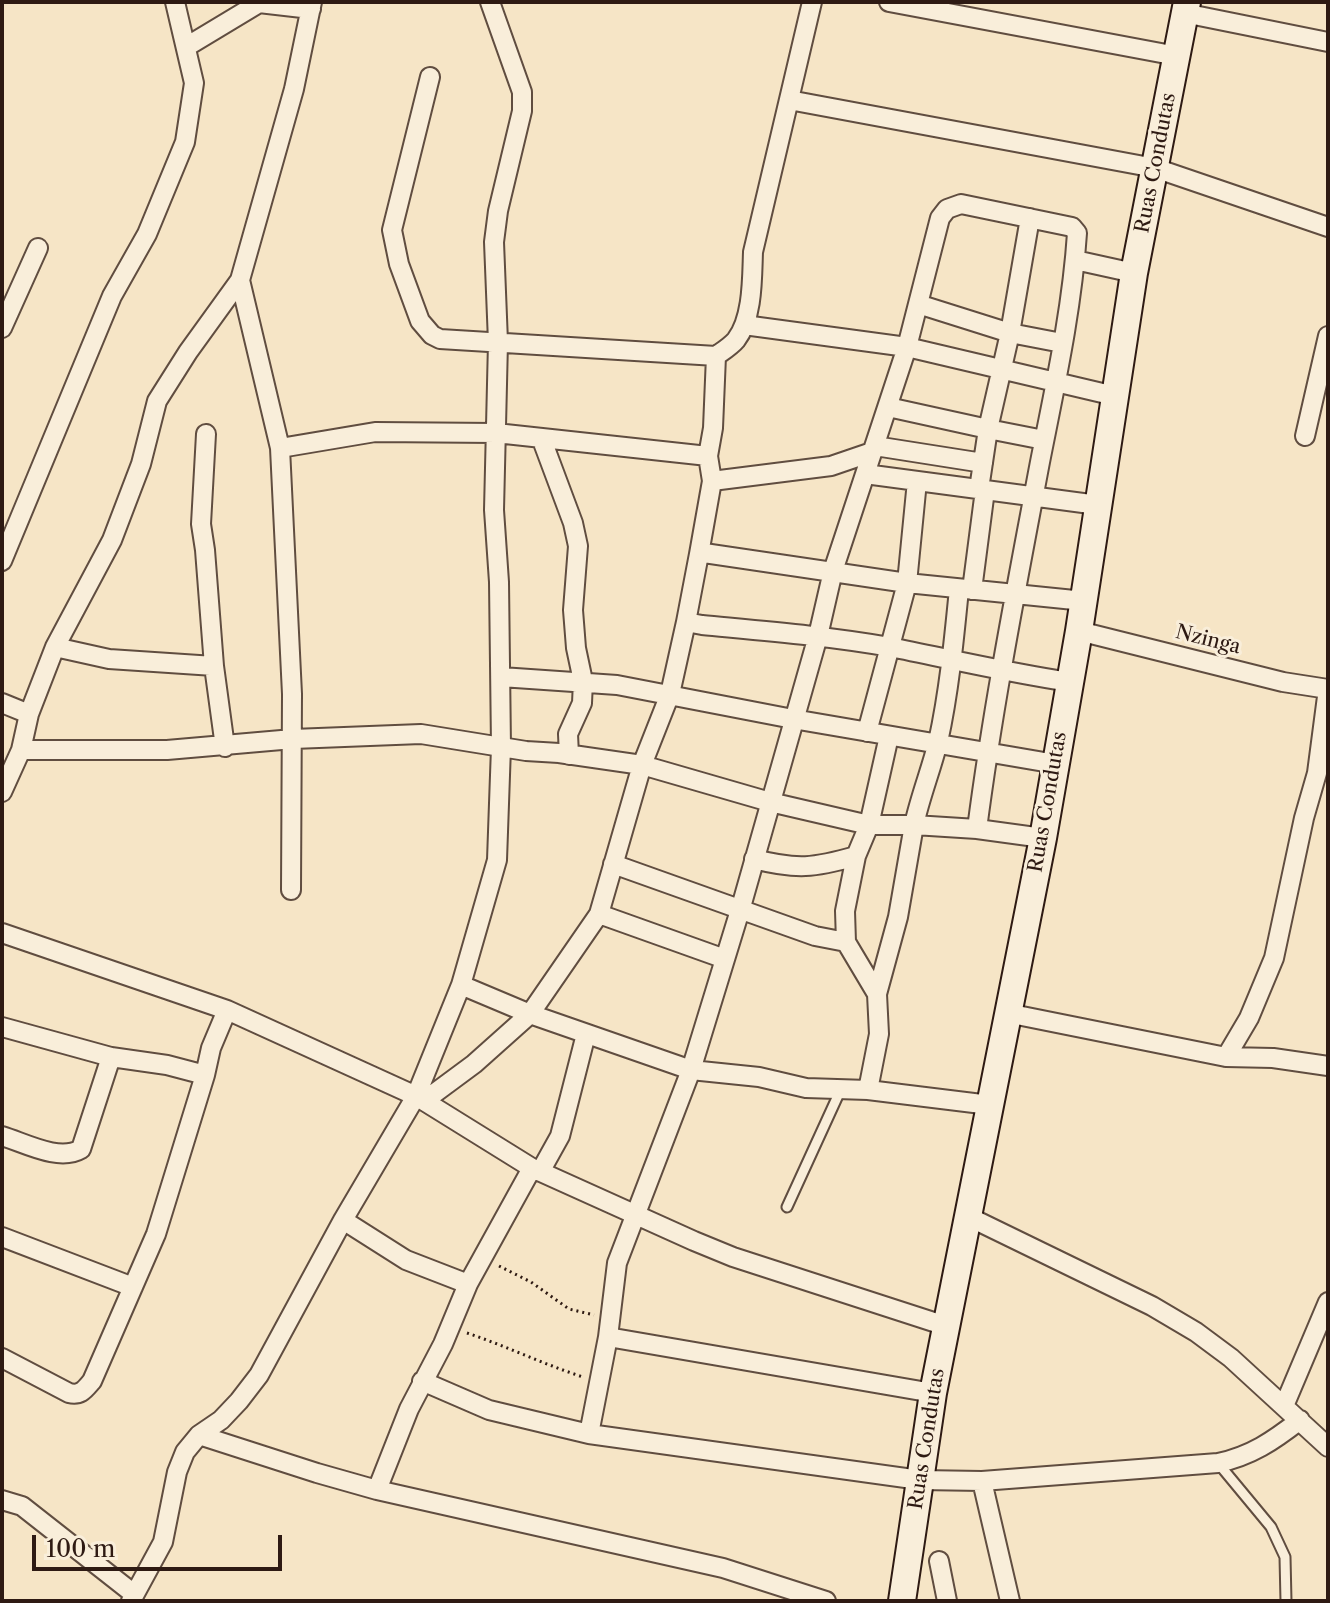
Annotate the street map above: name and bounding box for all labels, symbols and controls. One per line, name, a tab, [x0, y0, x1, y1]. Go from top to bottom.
street label: Ruas Condutas	[1131, 91, 1181, 235]
street label: Nzinga	[1173, 620, 1243, 660]
street label: Ruas Condutas	[1024, 730, 1072, 874]
street label: Ruas Condutas	[904, 1367, 950, 1511]
scale bar	[36, 1519, 286, 1569]
text: 100 m	[46, 1534, 115, 1563]

